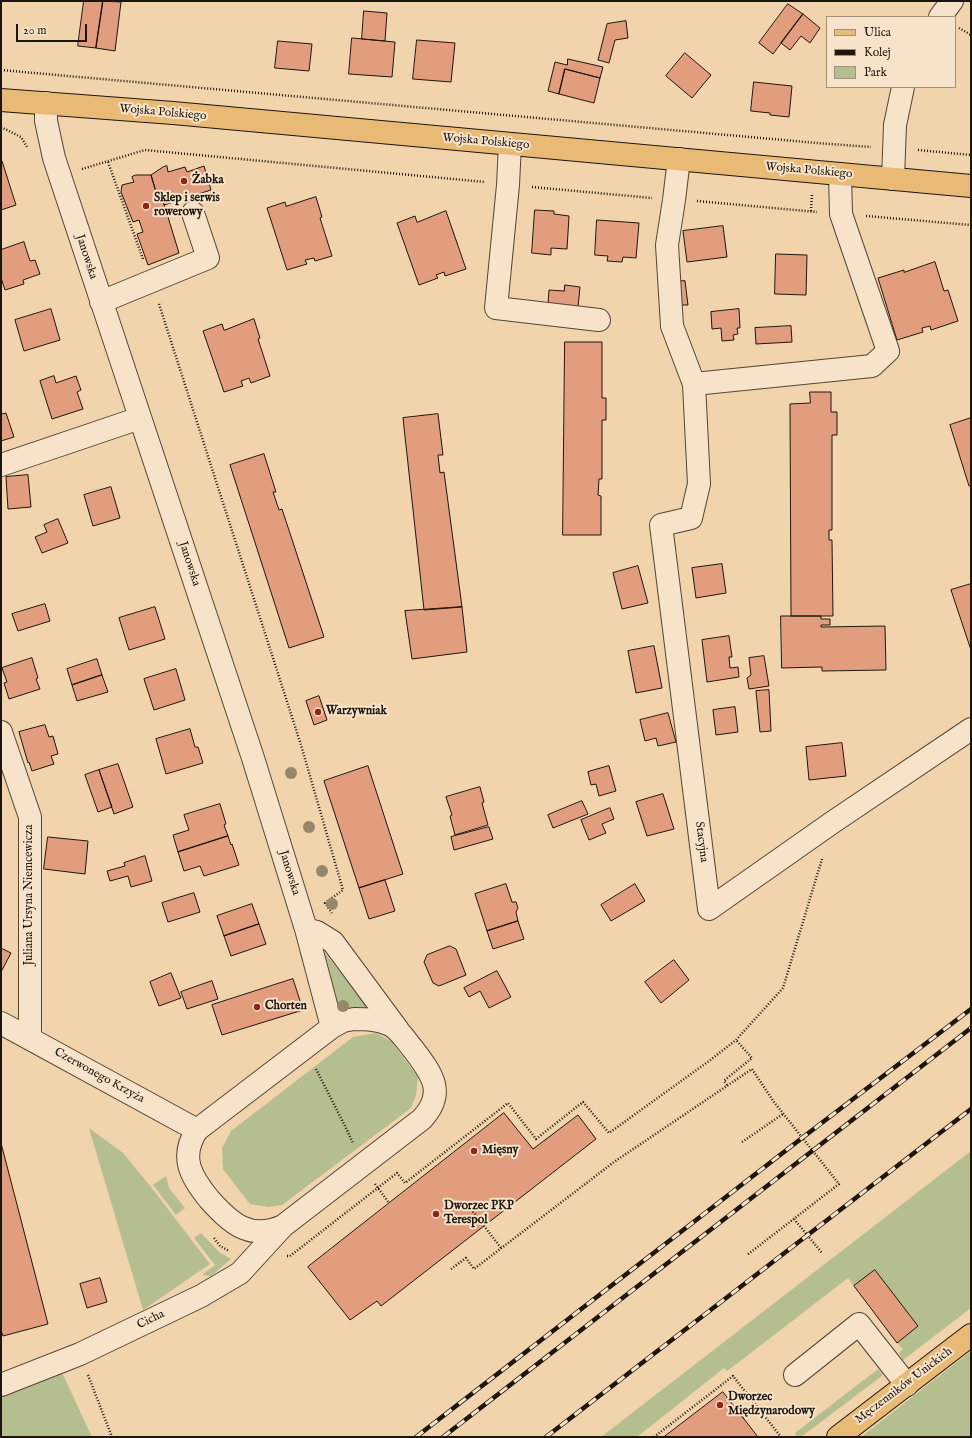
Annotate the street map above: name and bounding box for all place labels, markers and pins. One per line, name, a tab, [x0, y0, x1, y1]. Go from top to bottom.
place label: Żabka	[192, 174, 224, 188]
marker: Żabka	[179, 176, 189, 186]
place label: Sklep i serwis rowerowy	[154, 192, 220, 220]
marker: Sklep i serwis rowerowy	[141, 201, 151, 211]
place label: Warzywniak	[326, 705, 387, 719]
marker: Warzywniak	[313, 707, 323, 717]
place label: Chorten	[265, 1000, 307, 1014]
marker: Chorten	[252, 1002, 262, 1012]
place label: Mięsny	[482, 1144, 518, 1158]
marker: Mięsny	[469, 1146, 479, 1156]
place label: Dworzec PKP Terespol	[444, 1200, 514, 1228]
marker: Dworzec PKP Terespol	[431, 1209, 441, 1219]
place label: Dworzec Międzynarodowy	[728, 1391, 815, 1419]
marker: Dworzec Międzynarodowy	[715, 1400, 725, 1410]

